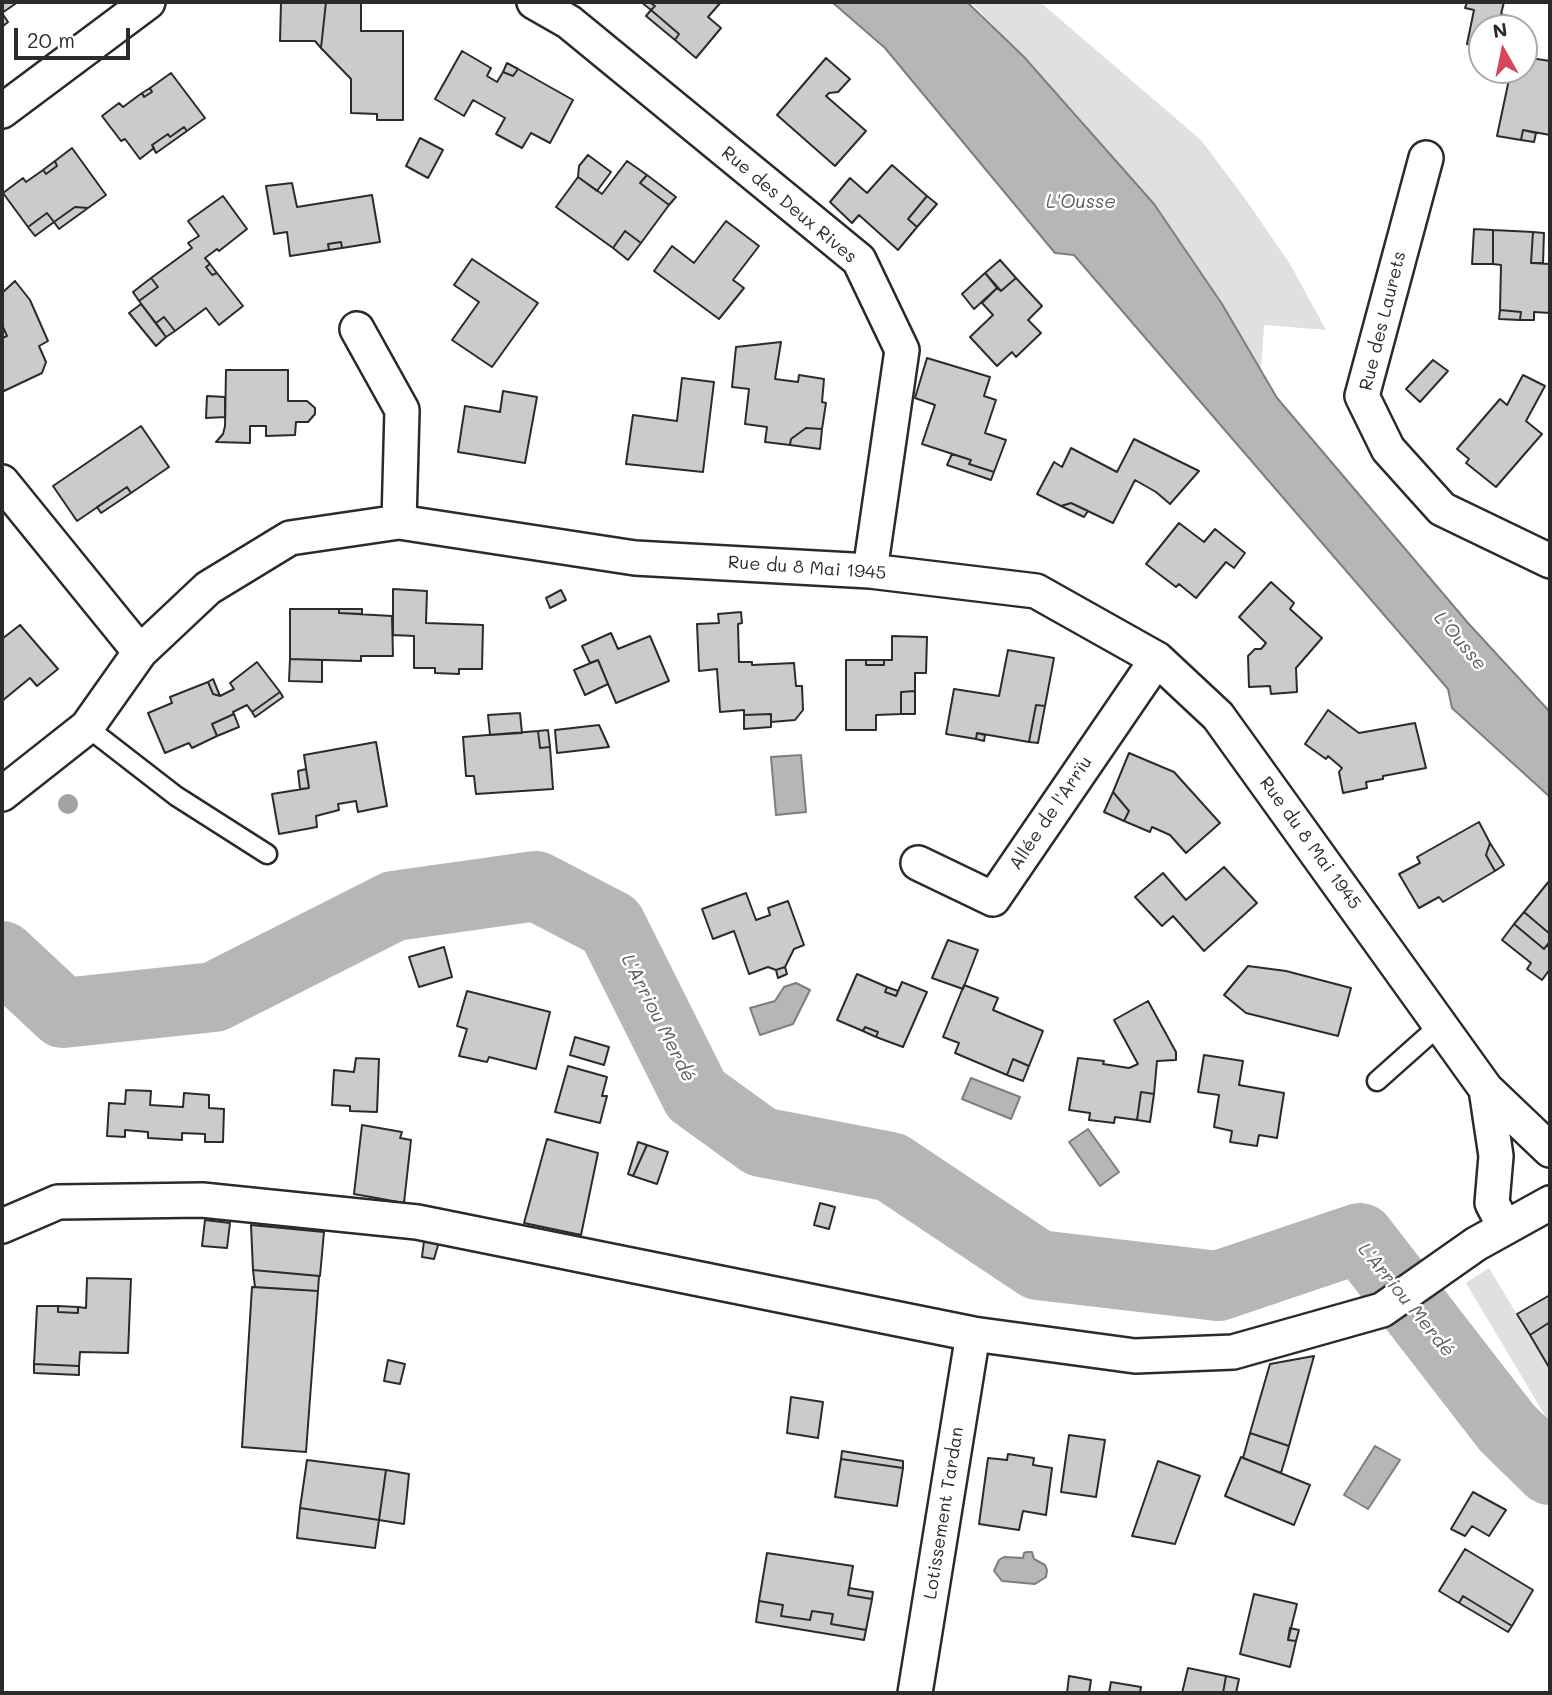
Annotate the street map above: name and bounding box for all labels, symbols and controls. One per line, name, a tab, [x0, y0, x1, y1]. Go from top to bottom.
scale bar	[18, 14, 133, 58]
north arrow	[1468, 14, 1538, 84]
text: N	[1491, 16, 1509, 43]
text: 20 m	[27, 26, 75, 53]
street label: Rue des Deux Rives	[717, 142, 861, 268]
water label: L'Ousse	[1046, 191, 1116, 213]
street label: Rue des Laurets	[1355, 249, 1411, 393]
street label: Rue du 8 Mai 1945	[727, 552, 887, 584]
water label: L'Ousse	[1429, 607, 1491, 675]
street label: Allée de l'Arrïu	[1005, 752, 1097, 874]
street label: Rue du 8 Mai 1945	[1255, 773, 1365, 913]
water label: L'Arriou Merdé	[616, 950, 700, 1086]
water label: L'Arriou Merdé	[1353, 1238, 1459, 1362]
street label: Lotissement Tardan	[920, 1425, 968, 1601]

